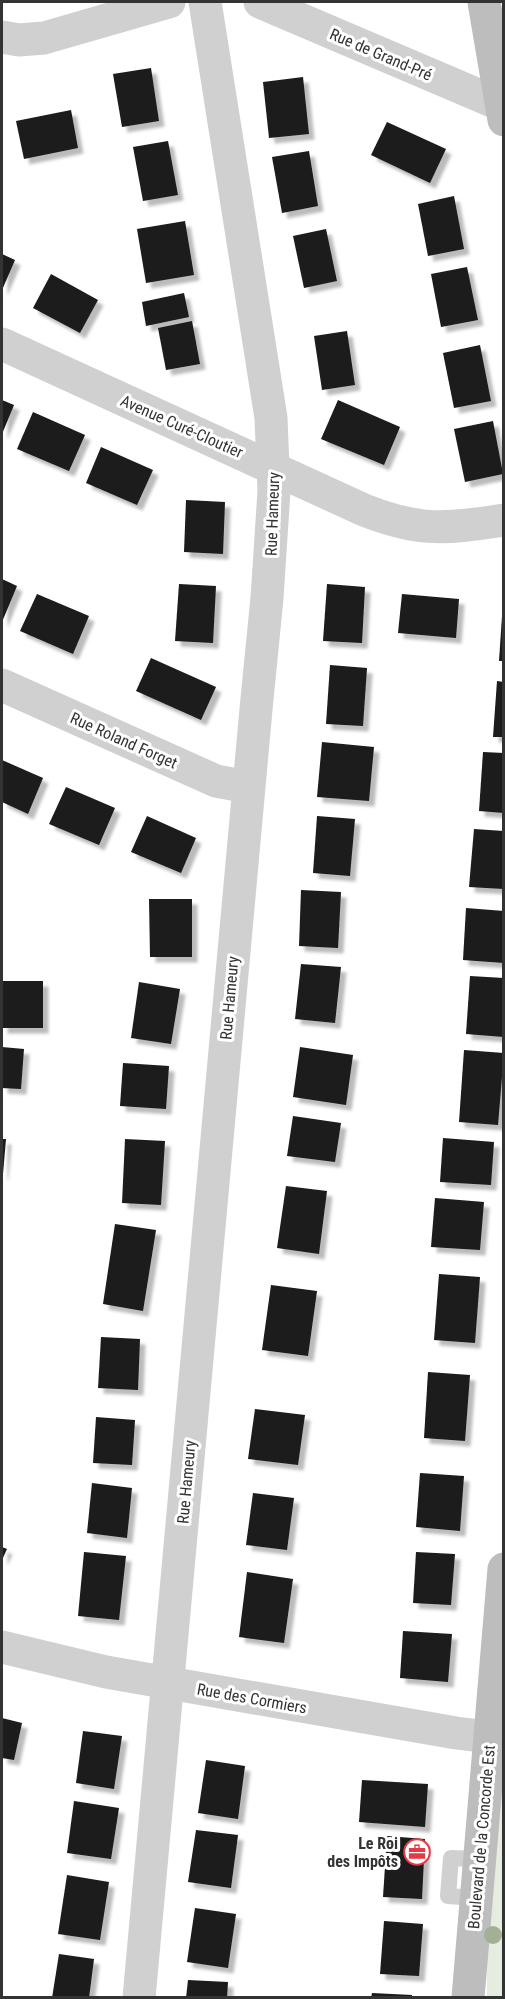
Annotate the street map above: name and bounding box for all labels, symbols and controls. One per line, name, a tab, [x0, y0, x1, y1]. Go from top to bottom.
street label: Rue de Grand-Pré	[327, 24, 435, 84]
street label: Avenue Curé-Cloutier	[118, 391, 246, 462]
street label: Rue Hameury	[262, 471, 283, 556]
street label: Rue Roland Forget	[67, 708, 180, 773]
street label: Rue Hameury	[216, 955, 243, 1041]
street label: Rue Hameury	[173, 1439, 200, 1525]
street label: Rue des Cormiers	[196, 1679, 308, 1718]
street label: Boulevard de la Concorde Est	[464, 1744, 499, 1930]
place label: Le Roi des Impôts	[327, 1834, 398, 1871]
office icon: Le Roi des Impôts	[402, 1837, 432, 1867]

